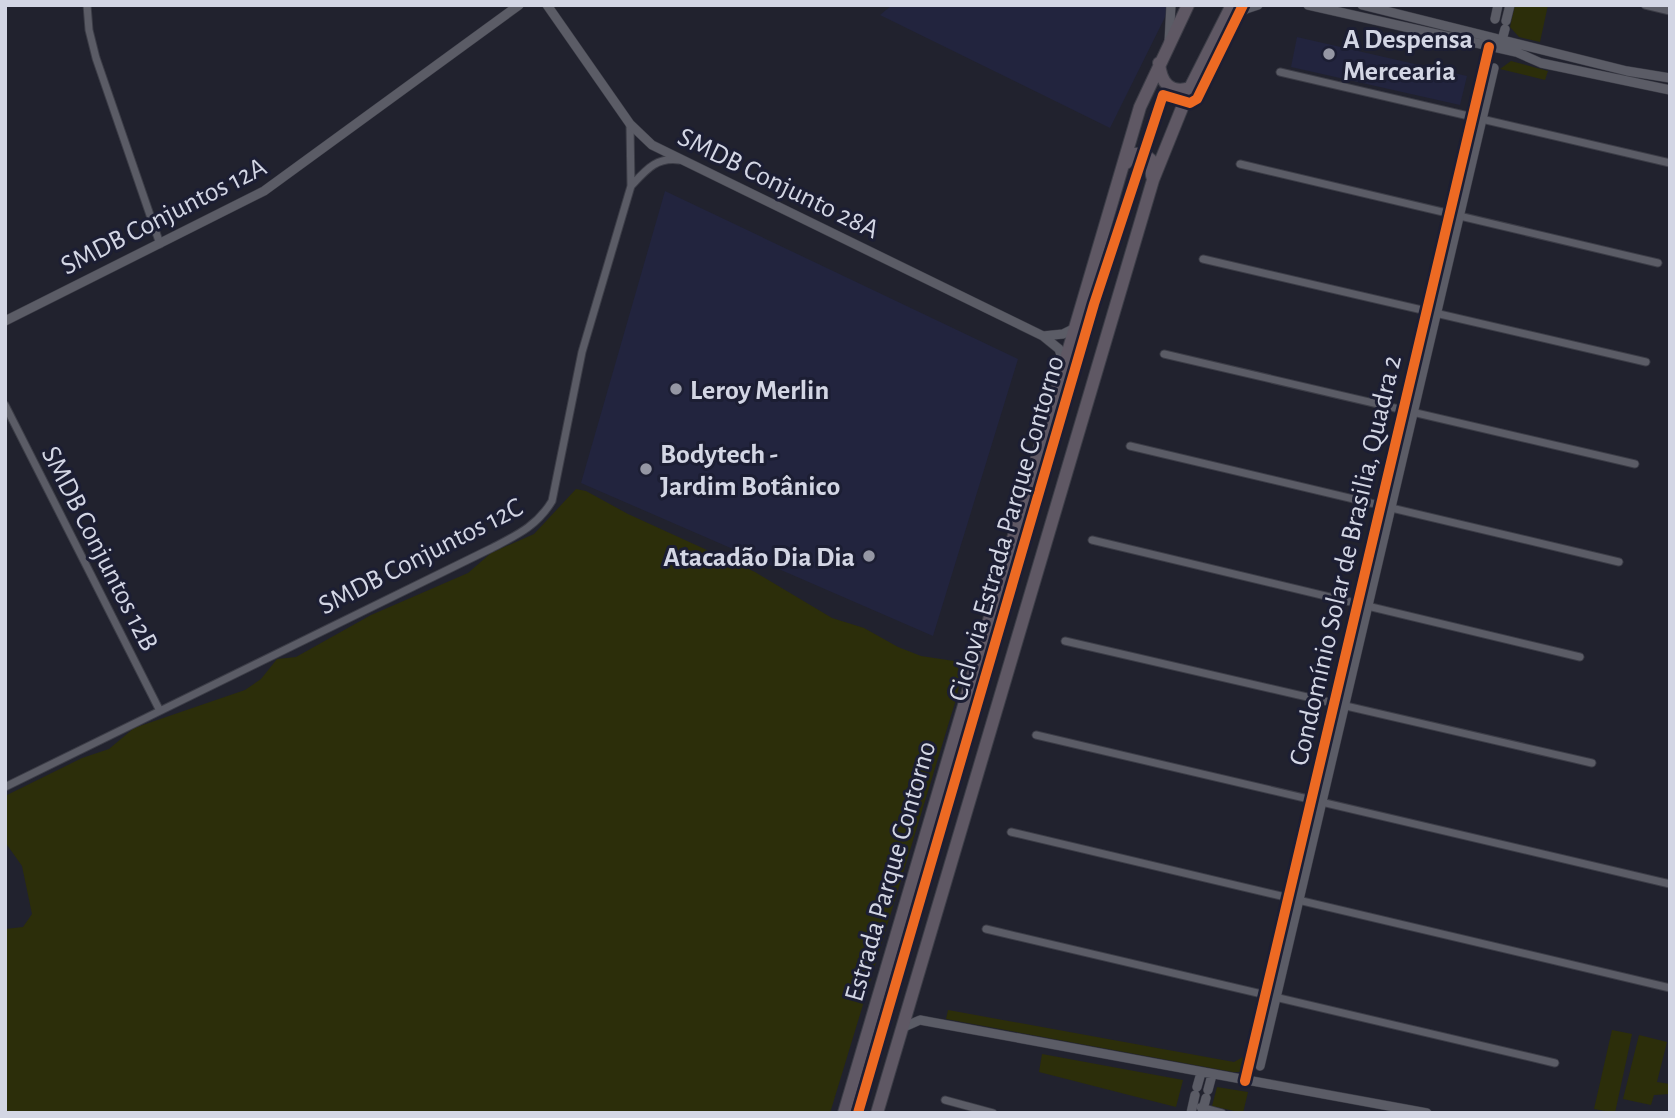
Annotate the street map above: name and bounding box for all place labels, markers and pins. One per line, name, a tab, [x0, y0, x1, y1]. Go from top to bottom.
place label: A Despensa Mercearia	[1343, 26, 1473, 86]
marker: A Despensa Mercearia	[1321, 46, 1337, 62]
place label: Leroy Merlin	[690, 377, 829, 405]
marker: Leroy Merlin	[668, 381, 684, 397]
place label: Bodytech - Jardim Botânico	[660, 441, 840, 501]
marker: Bodytech - Jardim Botânico	[638, 461, 654, 477]
place label: Atacadão Dia Dia	[663, 544, 855, 572]
marker: Atacadão Dia Dia	[861, 548, 877, 564]

